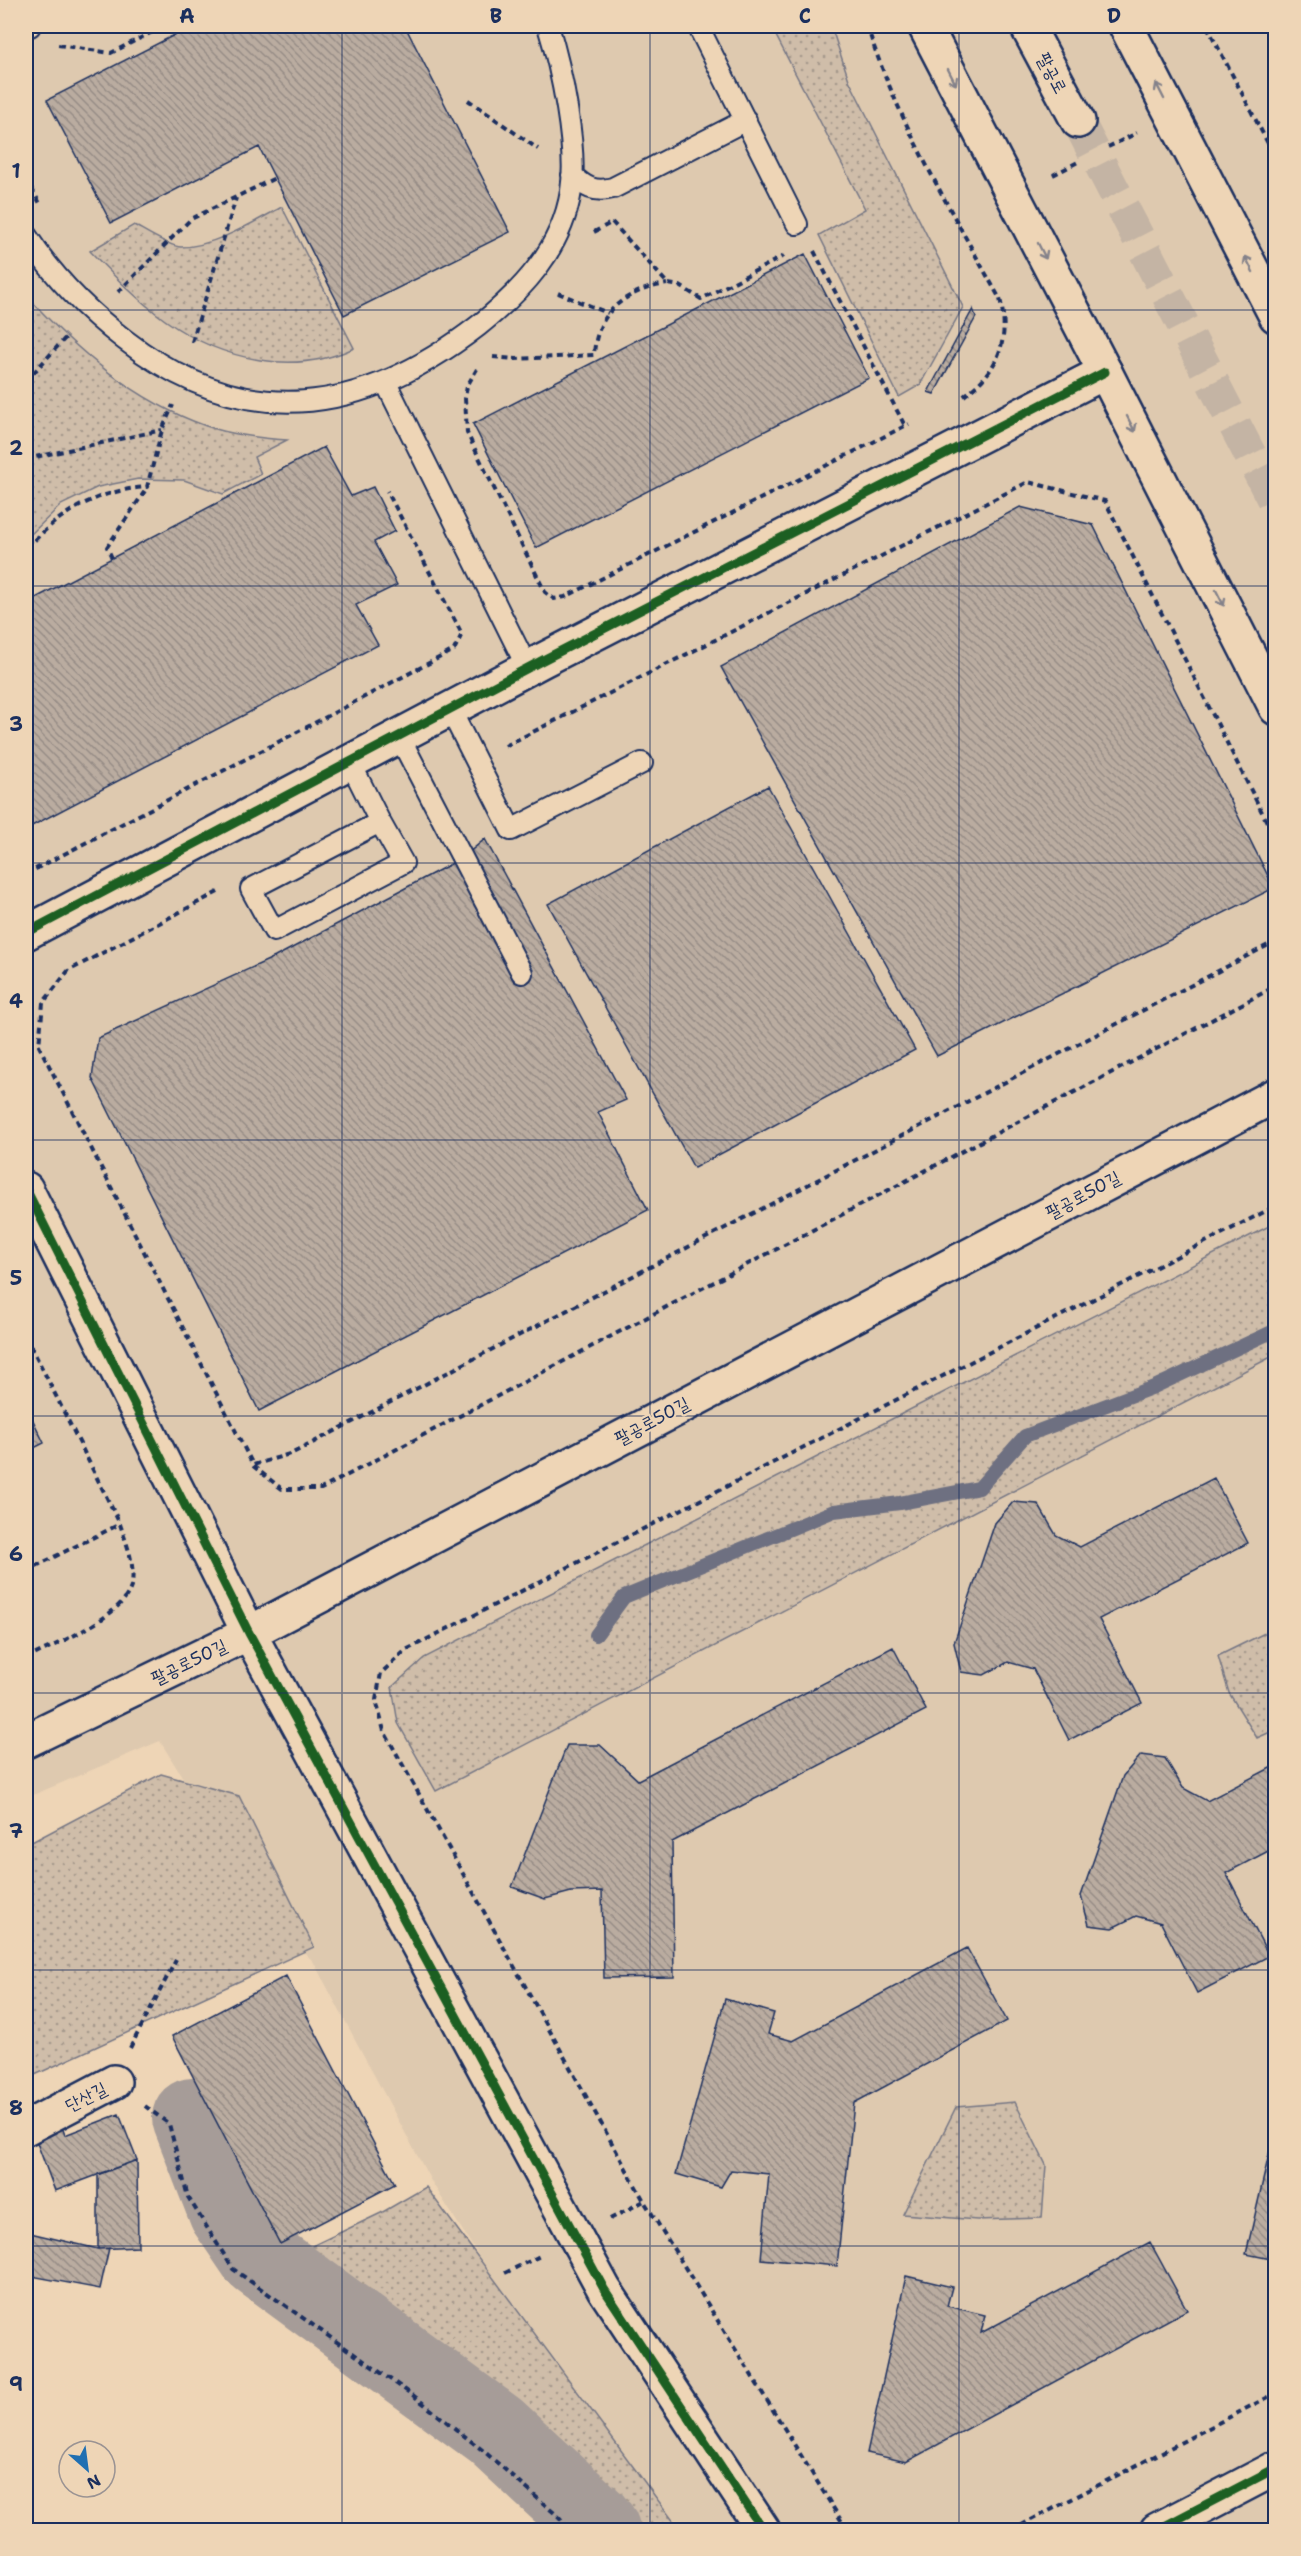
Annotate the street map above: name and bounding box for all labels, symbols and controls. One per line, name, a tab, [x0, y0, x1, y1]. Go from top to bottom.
text: A	[179, 3, 195, 29]
text: B	[490, 3, 502, 29]
text: C	[799, 3, 811, 29]
text: D	[1107, 3, 1121, 29]
street label: 팔공로	[1031, 48, 1073, 98]
one-way arrow	[947, 68, 958, 86]
one-way arrow	[1153, 82, 1165, 100]
text: 1	[11, 158, 21, 184]
one-way arrow	[1037, 241, 1048, 259]
one-way arrow	[1243, 256, 1254, 274]
one-way arrow	[1126, 414, 1138, 432]
text: 2	[9, 435, 23, 461]
one-way arrow	[1214, 588, 1226, 606]
text: 3	[9, 711, 23, 737]
text: 4	[9, 988, 23, 1014]
street label: 팔공로50길	[1041, 1165, 1125, 1225]
text: 5	[10, 1265, 22, 1291]
street label: 팔공로50길	[610, 1391, 694, 1451]
text: 6	[9, 1541, 23, 1567]
street label: 팔공로50길	[147, 1633, 231, 1691]
text: 7	[9, 1818, 23, 1844]
street label: 단산길	[61, 2076, 111, 2118]
text: 8	[9, 2095, 23, 2121]
text: 9	[9, 2371, 23, 2397]
north arrow	[57, 2439, 117, 2499]
text: N	[83, 2470, 104, 2494]

